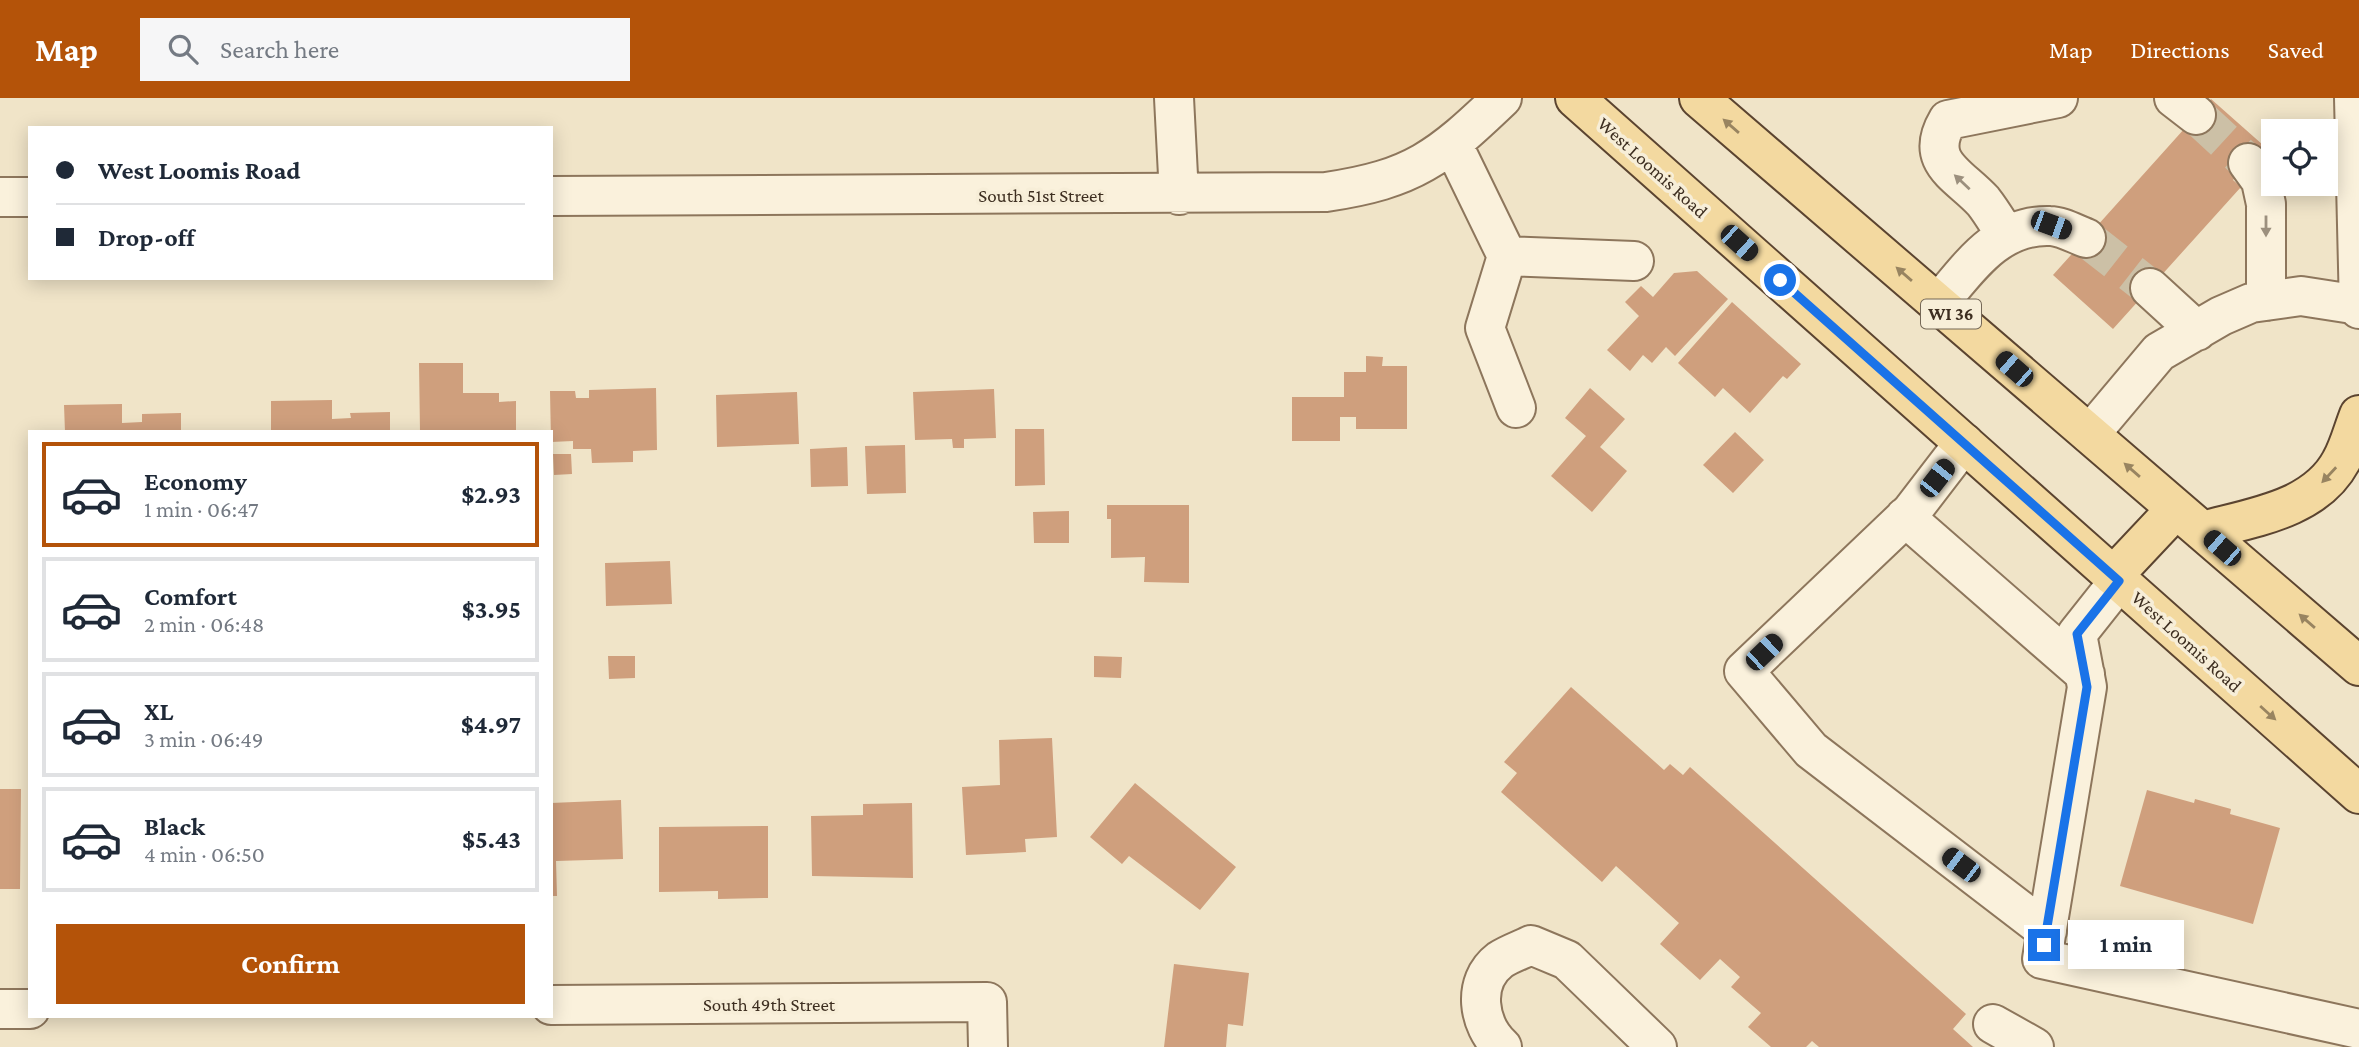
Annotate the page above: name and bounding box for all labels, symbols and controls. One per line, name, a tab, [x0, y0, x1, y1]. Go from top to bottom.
search box	[140, 18, 630, 81]
icon: search	[164, 30, 202, 68]
text: Map	[35, 31, 98, 68]
text: Search here	[220, 35, 339, 64]
text: Map	[2049, 36, 2093, 63]
text: Directions	[2131, 36, 2230, 63]
text: Saved	[2268, 36, 2324, 63]
street label: West Loomis Road	[1593, 113, 1712, 222]
one-way arrow	[1723, 119, 1740, 134]
map controls	[2261, 119, 2338, 196]
button: locate	[2261, 119, 2338, 196]
text: West Loomis Road	[98, 156, 301, 185]
one-way arrow	[1954, 174, 1971, 190]
street label: South 51st Street	[978, 185, 1104, 206]
car	[2028, 208, 2075, 242]
one-way arrow	[2260, 216, 2272, 238]
car	[1717, 221, 1762, 265]
text: Drop-off	[98, 223, 195, 252]
route start	[1764, 264, 1796, 296]
one-way arrow	[1895, 267, 1912, 282]
road number: WI 36	[1921, 300, 1981, 328]
car	[1992, 347, 2037, 391]
car	[1916, 455, 1959, 501]
one-way arrow	[2123, 462, 2141, 478]
icon: car	[60, 463, 123, 526]
one-way arrow	[2322, 466, 2338, 483]
text: Economy	[144, 467, 247, 496]
text: $2.93	[461, 480, 521, 509]
text: 1 min · 06:47	[144, 496, 259, 522]
car	[2200, 526, 2245, 570]
icon: car	[60, 578, 123, 641]
text: Comfort	[144, 582, 237, 611]
street label: West Loomis Road	[2127, 587, 2246, 696]
text: $3.95	[462, 595, 521, 624]
text: 2 min · 06:48	[144, 611, 264, 637]
one-way arrow	[2299, 614, 2316, 629]
car	[1742, 630, 1787, 674]
icon: car	[60, 693, 123, 756]
text: XL	[144, 697, 173, 726]
one-way arrow	[2259, 704, 2276, 720]
text: $4.97	[461, 710, 521, 739]
text: 3 min · 06:49	[144, 726, 263, 752]
icon: car	[60, 808, 123, 871]
text: Black	[144, 812, 205, 841]
text: $5.43	[462, 825, 521, 854]
text: 4 min · 06:50	[144, 841, 265, 867]
car	[1938, 844, 1985, 886]
callout: 1 min	[2068, 920, 2184, 970]
button: Confirm	[56, 924, 525, 1004]
route end	[2028, 929, 2060, 961]
text: 1 min	[2100, 931, 2152, 957]
street label: South 49th Street	[703, 994, 836, 1015]

